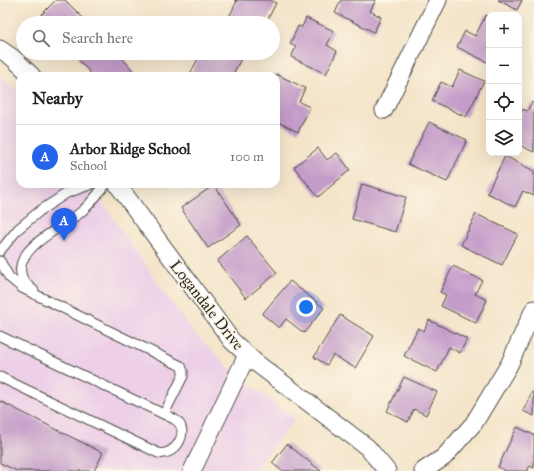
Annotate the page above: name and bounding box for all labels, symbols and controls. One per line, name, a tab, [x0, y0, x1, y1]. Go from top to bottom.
map controls	[486, 12, 522, 156]
button: +	[486, 12, 522, 48]
search box	[16, 16, 280, 60]
icon: search	[30, 27, 52, 49]
text: Search here	[62, 29, 133, 47]
button: −	[486, 48, 522, 84]
button: locate	[486, 84, 522, 120]
text: Nearby	[32, 88, 83, 109]
button: layers	[486, 120, 522, 156]
text: Arbor Ridge School	[70, 140, 191, 158]
text: A	[41, 149, 49, 165]
text: 100 m	[230, 149, 264, 165]
text: School	[70, 158, 107, 174]
pin: A	[51, 208, 77, 241]
street label: Logandale Drive	[165, 256, 248, 355]
your location	[296, 297, 316, 317]

